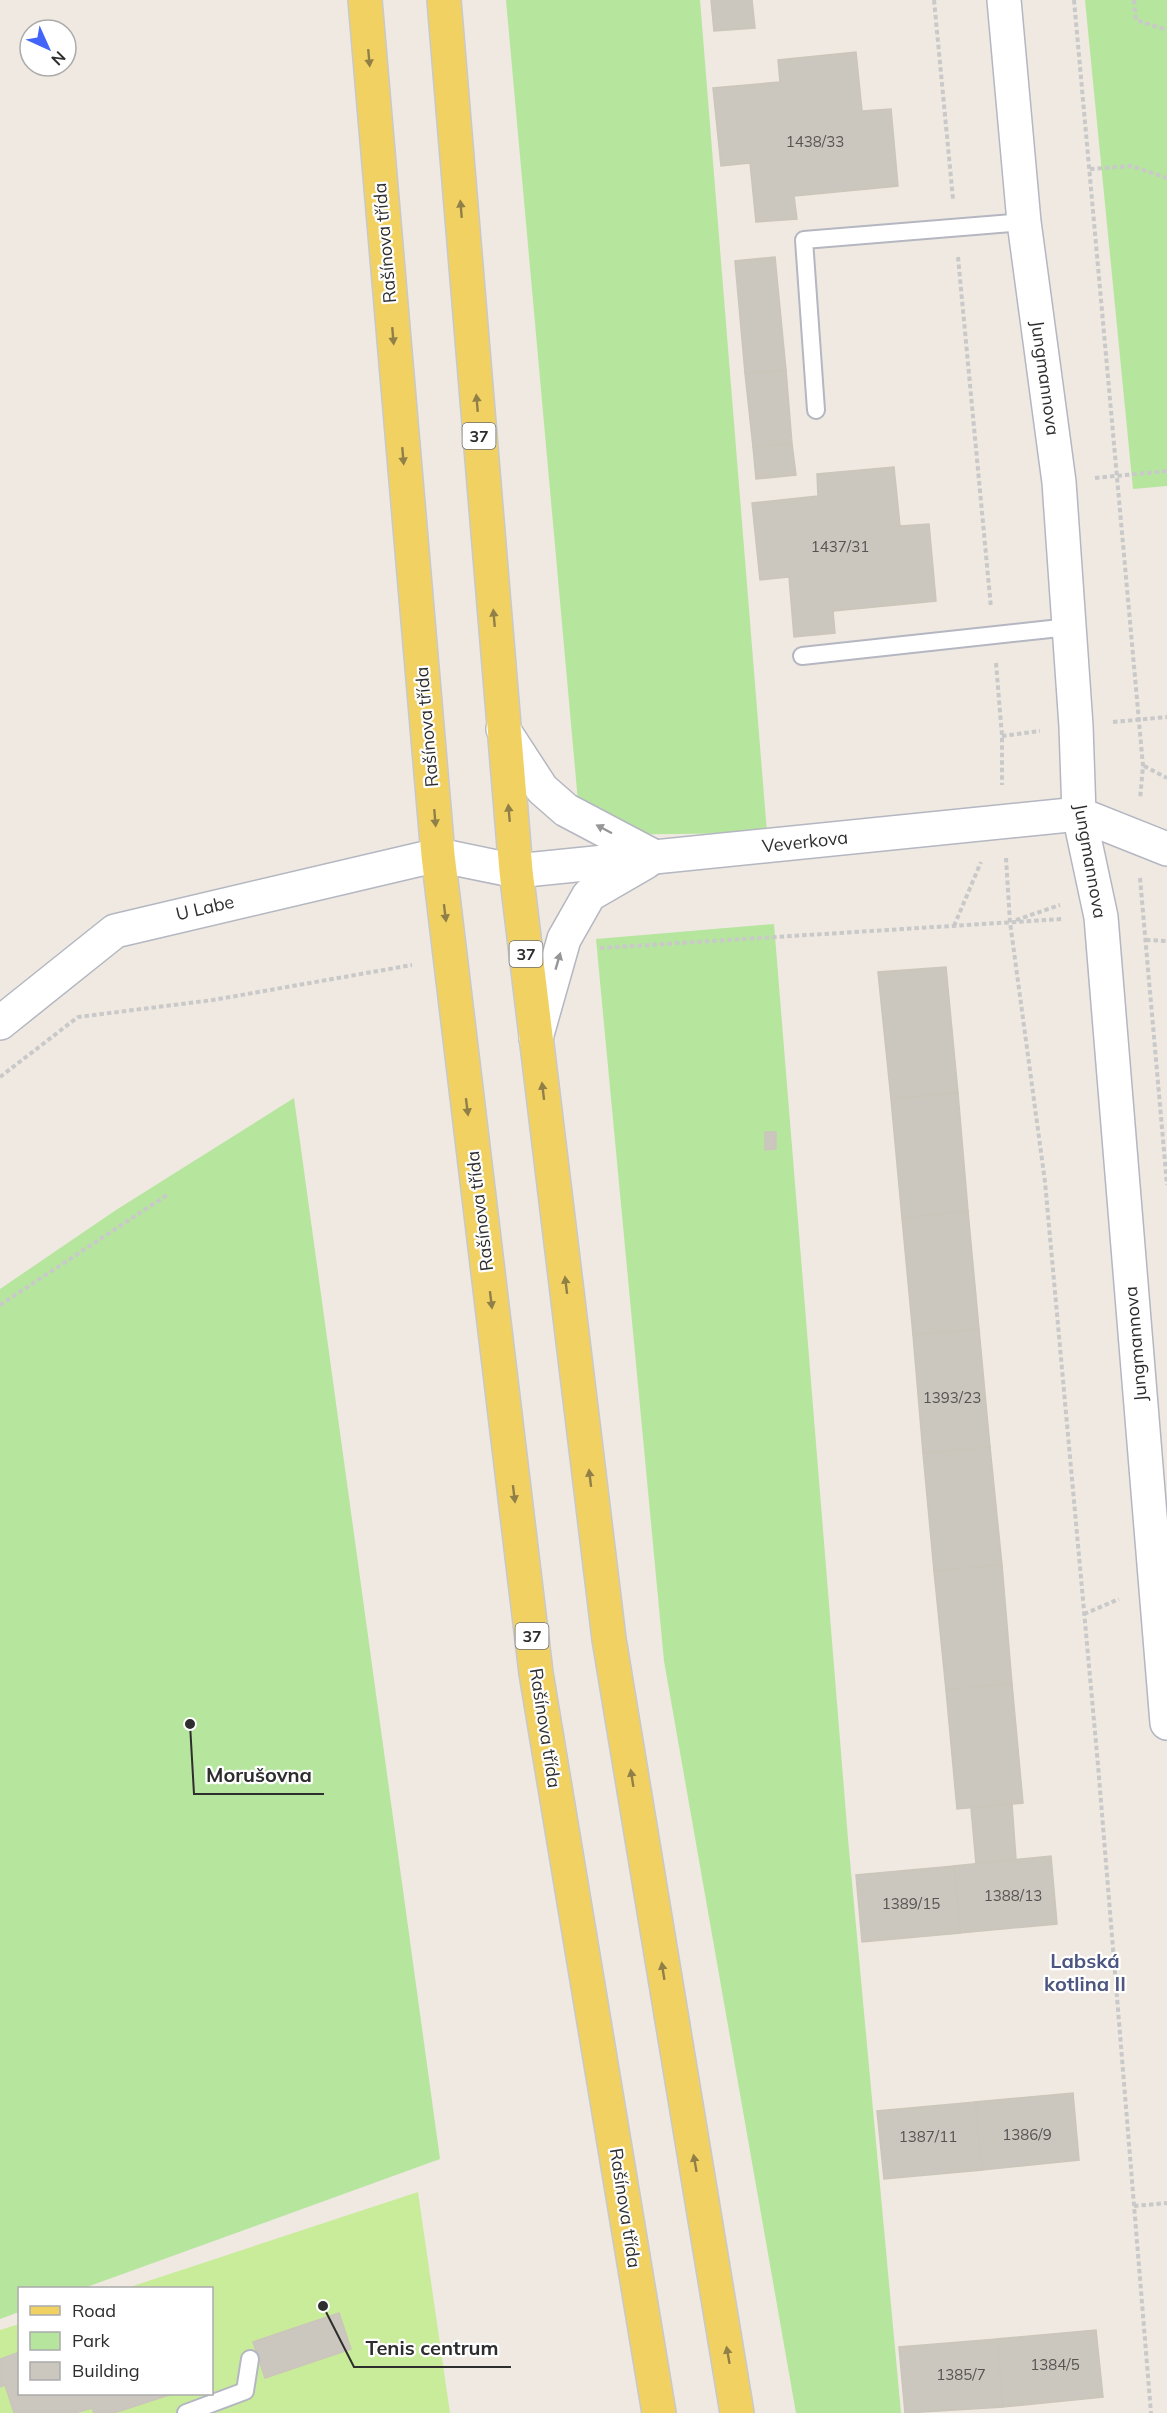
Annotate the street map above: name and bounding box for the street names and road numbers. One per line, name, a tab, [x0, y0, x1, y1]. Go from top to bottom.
street label: Rašínova třída	[368, 182, 401, 304]
street label: Jungmannova	[1026, 319, 1065, 437]
road number: 37	[462, 423, 496, 449]
street label: Rašínova třída	[410, 666, 443, 788]
street label: Jungmannova	[1069, 802, 1112, 920]
street label: Veverkova	[761, 826, 849, 857]
street label: U Labe	[174, 890, 236, 925]
road number: 37	[510, 941, 542, 967]
street label: Rašínova třída	[461, 1150, 498, 1272]
street label: Jungmannova	[1119, 1285, 1152, 1403]
road number: 37	[516, 1623, 548, 1649]
street label: Rašínova třída	[525, 1666, 566, 1789]
street label: Rašínova třída	[605, 2146, 646, 2269]

